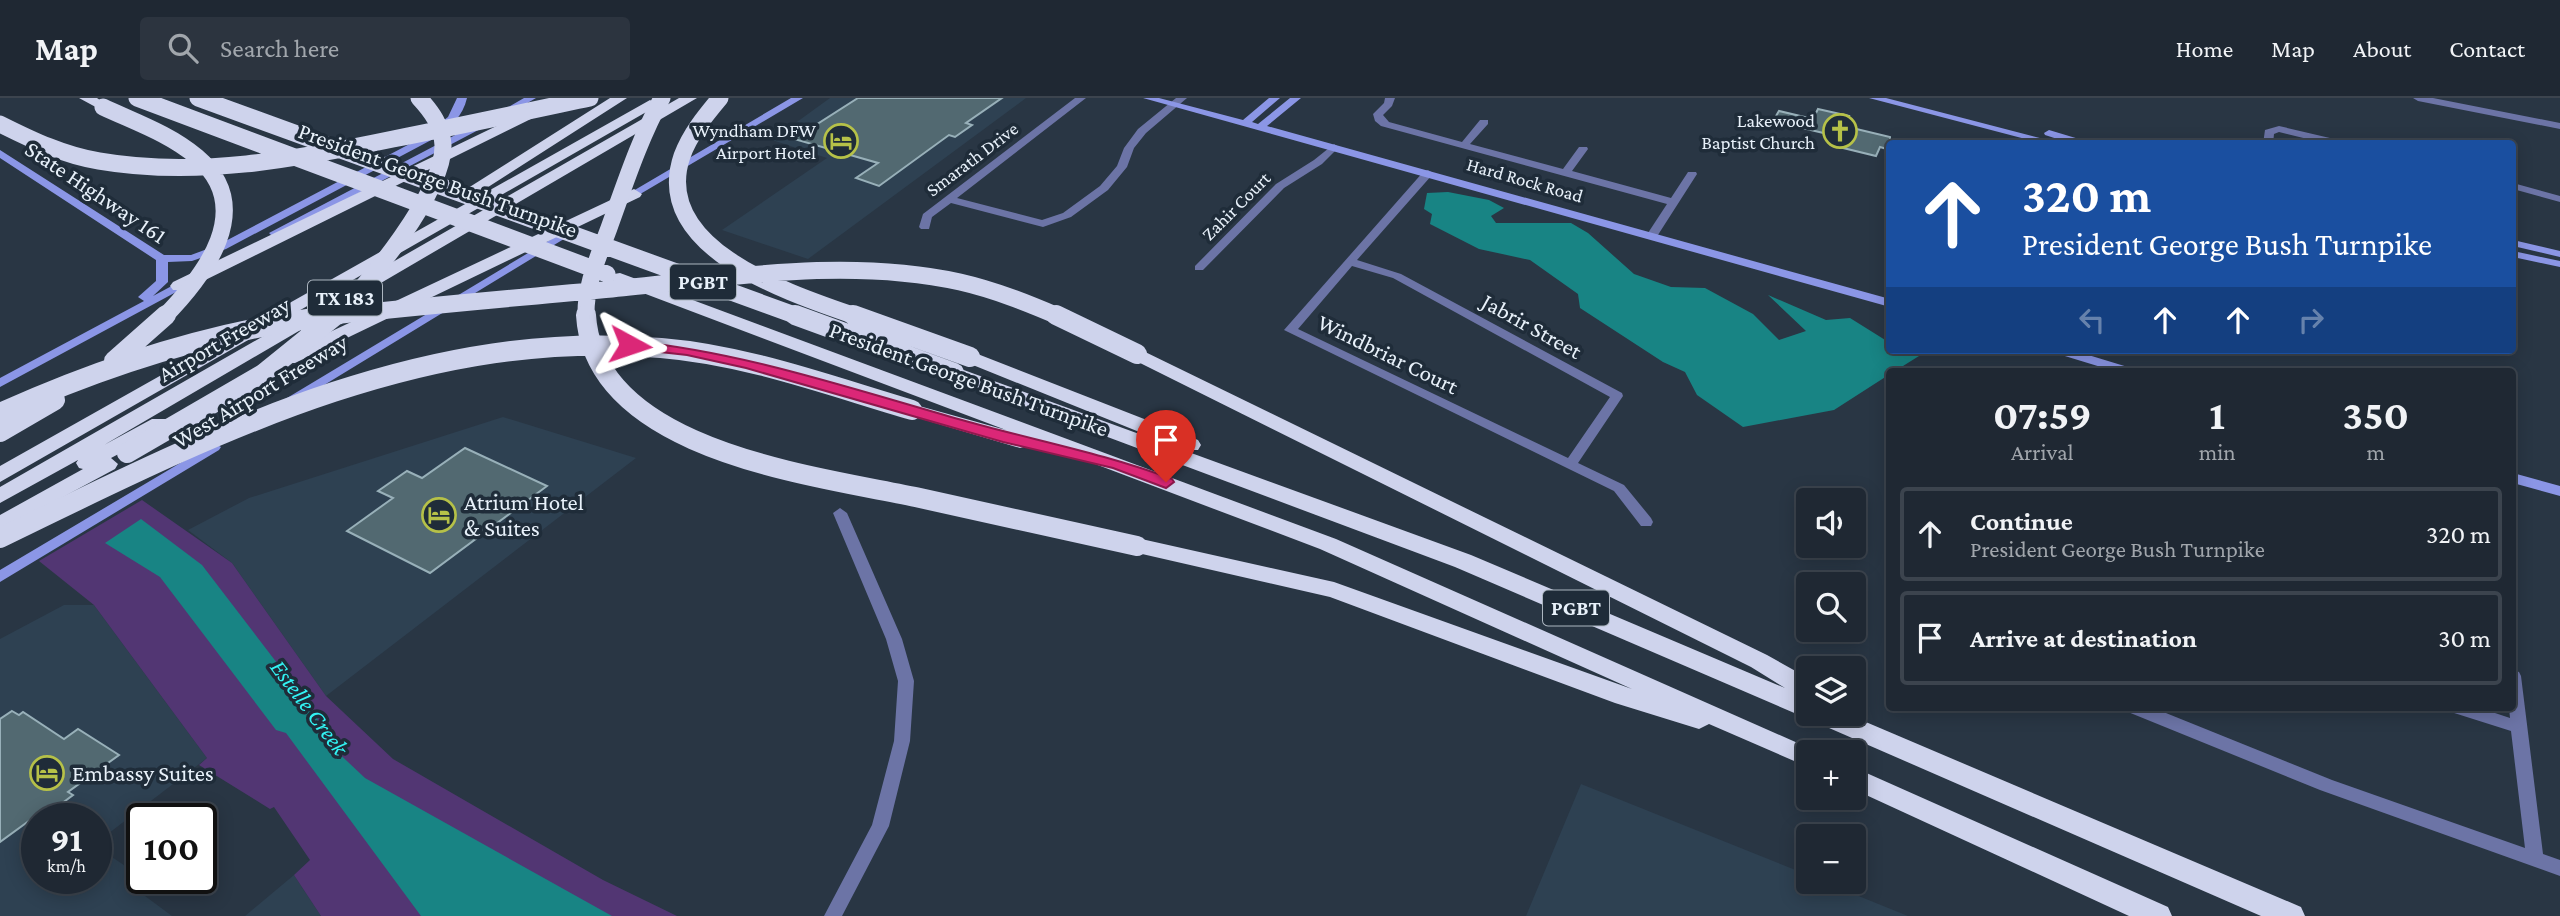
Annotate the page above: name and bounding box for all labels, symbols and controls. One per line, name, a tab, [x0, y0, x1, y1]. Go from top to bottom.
search box	[140, 17, 630, 80]
icon: search	[164, 29, 202, 67]
text: Map	[35, 30, 98, 67]
text: Search here	[220, 34, 339, 63]
text: Home	[2176, 35, 2233, 62]
text: Map	[2271, 35, 2315, 62]
text: About	[2353, 35, 2411, 62]
text: Contact	[2449, 35, 2525, 62]
place label: Lakewood Baptist Church	[1701, 110, 1815, 153]
church icon: Lakewood Baptist Church	[1821, 112, 1859, 150]
street label: President George Bush Turnpike	[295, 117, 581, 243]
street label: Smarath Drive	[922, 118, 1022, 200]
place label: Wyndham DFW Airport Hotel	[693, 120, 817, 163]
hotel icon: Wyndham DFW Airport Hotel	[822, 122, 860, 160]
street label: State Highway 161	[21, 135, 171, 249]
street label: Hard Rock Road	[1464, 153, 1586, 207]
street label: Zahir Court	[1198, 167, 1275, 244]
icon: ahead	[1907, 168, 1998, 259]
text: 320 m	[2022, 168, 2151, 223]
text: President George Bush Turnpike	[2022, 226, 2432, 262]
road number: PGBT	[670, 264, 736, 300]
road number: TX 183	[308, 280, 382, 316]
street label: Jabrir Street	[1476, 287, 1587, 364]
street label: Airport Freeway	[154, 291, 295, 387]
icon: left	[2073, 301, 2111, 339]
icon: ahead	[2146, 301, 2184, 339]
icon: ahead	[2219, 301, 2257, 339]
icon: right	[2292, 301, 2330, 339]
position arrow	[593, 308, 667, 382]
street label: Windbriar Court	[1313, 309, 1463, 399]
street label: President George Bush Turnpike	[826, 316, 1112, 442]
street label: West Airport Freeway	[168, 328, 352, 453]
text: 07:59	[1993, 391, 2092, 438]
text: 1	[2209, 391, 2225, 438]
text: 350	[2342, 391, 2409, 438]
pin	[1136, 410, 1196, 482]
icon: arrive	[1147, 421, 1185, 459]
text: Arrival	[2011, 439, 2074, 465]
text: min	[2199, 439, 2236, 465]
text: m	[2366, 439, 2385, 465]
map controls	[1796, 488, 1866, 894]
button: sound	[1796, 488, 1866, 558]
place label: Atrium Hotel & Suites	[464, 489, 584, 541]
hotel icon: Atrium Hotel & Suites	[420, 496, 458, 534]
text: Continue	[1970, 507, 2073, 536]
icon: ahead	[1911, 515, 1949, 553]
text: 320 m	[2426, 520, 2491, 549]
text: President George Bush Turnpike	[1970, 536, 2265, 562]
button: search	[1796, 572, 1866, 642]
road number: PGBT	[1543, 590, 1609, 626]
icon: arrive	[1911, 619, 1949, 657]
text: Arrive at destination	[1970, 624, 2197, 653]
text: 30 m	[2438, 624, 2491, 653]
water label: Estelle Creek	[265, 654, 356, 761]
button: layers	[1796, 656, 1866, 726]
button: +	[1796, 740, 1866, 810]
hotel icon: Embassy Suites	[28, 754, 66, 792]
place label: Embassy Suites	[72, 760, 214, 786]
speed limit sign: 100	[126, 803, 217, 894]
text: 91	[50, 820, 83, 859]
button: −	[1796, 824, 1866, 894]
text: km/h	[47, 856, 86, 876]

